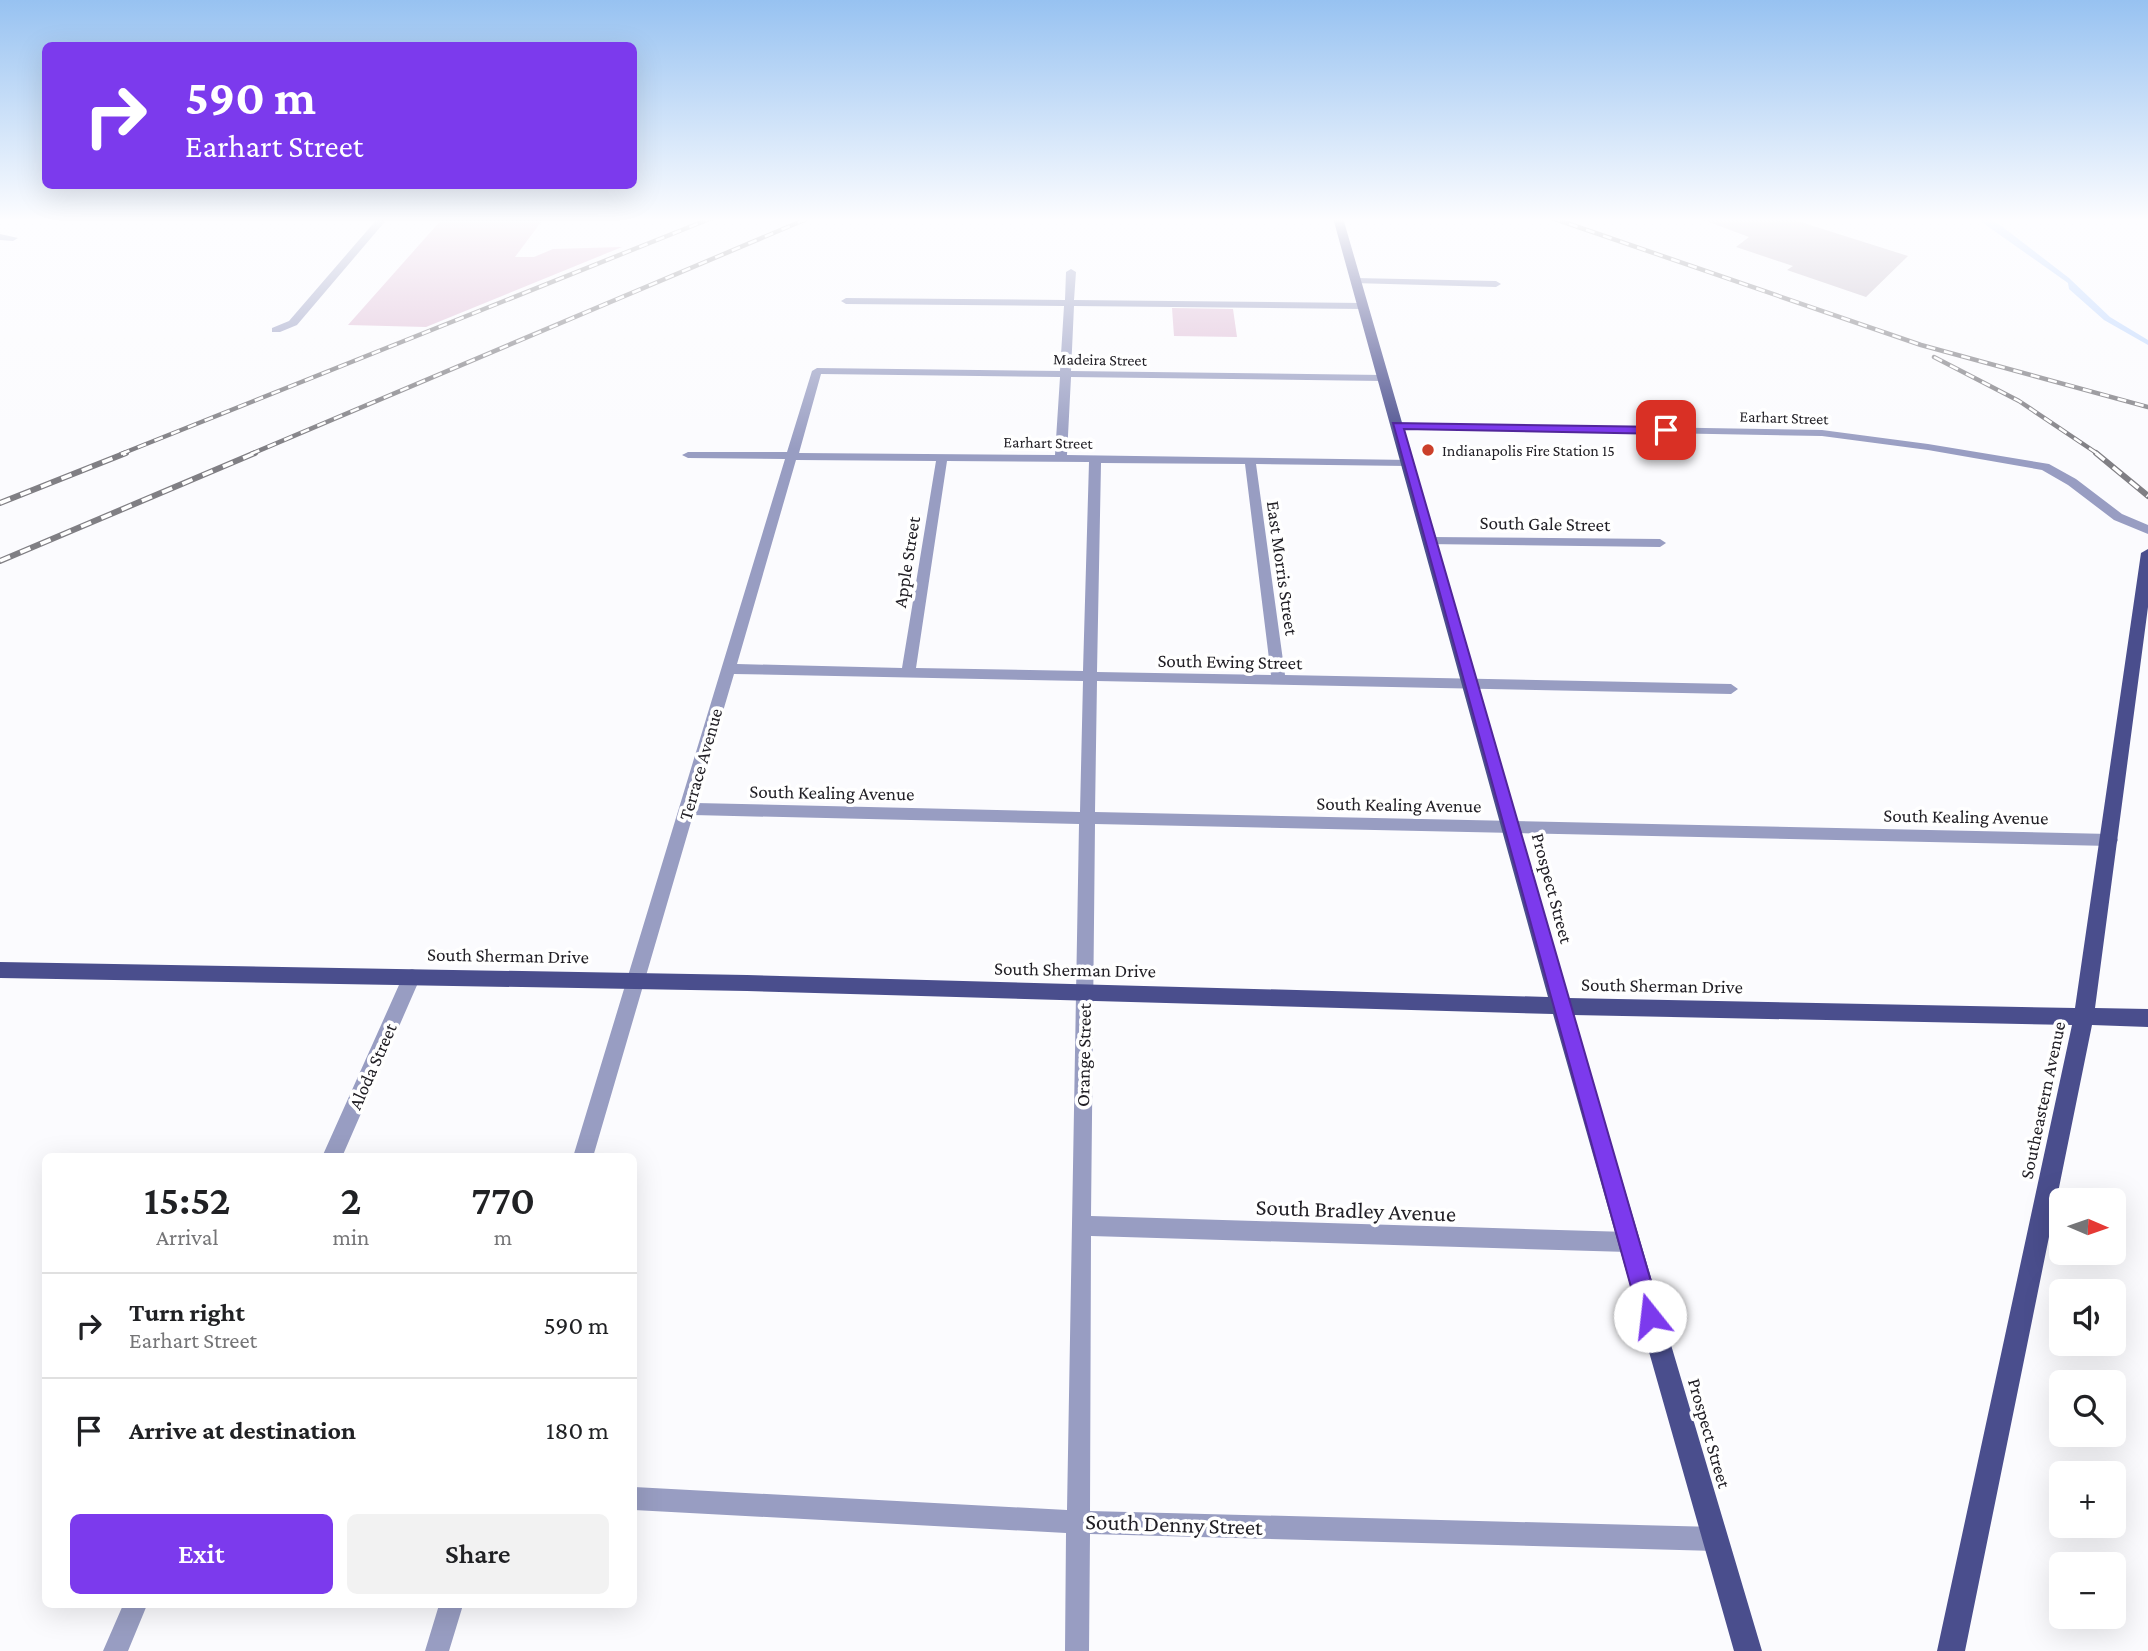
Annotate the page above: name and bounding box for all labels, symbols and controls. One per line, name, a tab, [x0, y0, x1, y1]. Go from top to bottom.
icon: right	[70, 70, 161, 161]
text: 590 m	[185, 70, 316, 125]
text: Earhart Street	[185, 128, 363, 164]
street label: Madeira Street	[1053, 350, 1148, 369]
pin	[1636, 400, 1696, 460]
street label: Earhart Street	[1739, 407, 1830, 428]
icon: arrive	[1647, 411, 1685, 449]
street label: Earhart Street	[1003, 433, 1093, 452]
marker: Indianapolis Fire Station 15	[1420, 442, 1436, 458]
place label: Indianapolis Fire Station 15	[1442, 442, 1615, 460]
street label: East Morris Street	[1263, 499, 1302, 637]
street label: South Gale Street	[1479, 512, 1611, 535]
street label: Apple Street	[889, 514, 924, 609]
street label: South Ewing Street	[1157, 650, 1303, 673]
street label: Terrace Avenue	[674, 706, 726, 823]
street label: South Kealing Avenue	[749, 781, 915, 804]
street label: South Kealing Avenue	[1316, 793, 1482, 816]
street label: South Kealing Avenue	[1883, 805, 2049, 828]
street label: Prospect Street	[1528, 831, 1578, 946]
street label: South Sherman Drive	[427, 944, 589, 967]
street label: South Sherman Drive	[994, 958, 1156, 981]
street label: South Sherman Drive	[1581, 974, 1743, 997]
street label: Orange Street	[1072, 1002, 1095, 1107]
street label: Aloda Street	[344, 1019, 401, 1113]
street label: Southeastern Avenue	[2016, 1019, 2069, 1181]
text: 15:52	[144, 1176, 230, 1223]
text: 2	[340, 1176, 361, 1223]
text: 770	[471, 1176, 535, 1223]
north arrow	[2049, 1188, 2126, 1265]
map controls	[2049, 1188, 2126, 1629]
street label: South Bradley Avenue	[1255, 1194, 1457, 1226]
text: Arrival	[156, 1224, 218, 1250]
text: min	[332, 1224, 369, 1250]
text: m	[494, 1224, 512, 1250]
position arrow	[1613, 1279, 1687, 1353]
button: sound	[2049, 1279, 2126, 1356]
text: Turn right	[129, 1298, 245, 1327]
icon: right	[70, 1307, 108, 1345]
text: 590 m	[543, 1311, 609, 1340]
text: Earhart Street	[129, 1327, 257, 1353]
button: search	[2049, 1370, 2126, 1447]
street label: Prospect Street	[1684, 1376, 1735, 1491]
icon: arrive	[70, 1412, 108, 1450]
text: Arrive at destination	[129, 1416, 356, 1445]
text: 180 m	[546, 1416, 609, 1445]
button: +	[2049, 1461, 2126, 1538]
street label: South Denny Street	[1085, 1508, 1264, 1540]
button: Exit	[70, 1514, 333, 1594]
button: Share	[347, 1514, 609, 1594]
button: −	[2049, 1552, 2126, 1629]

